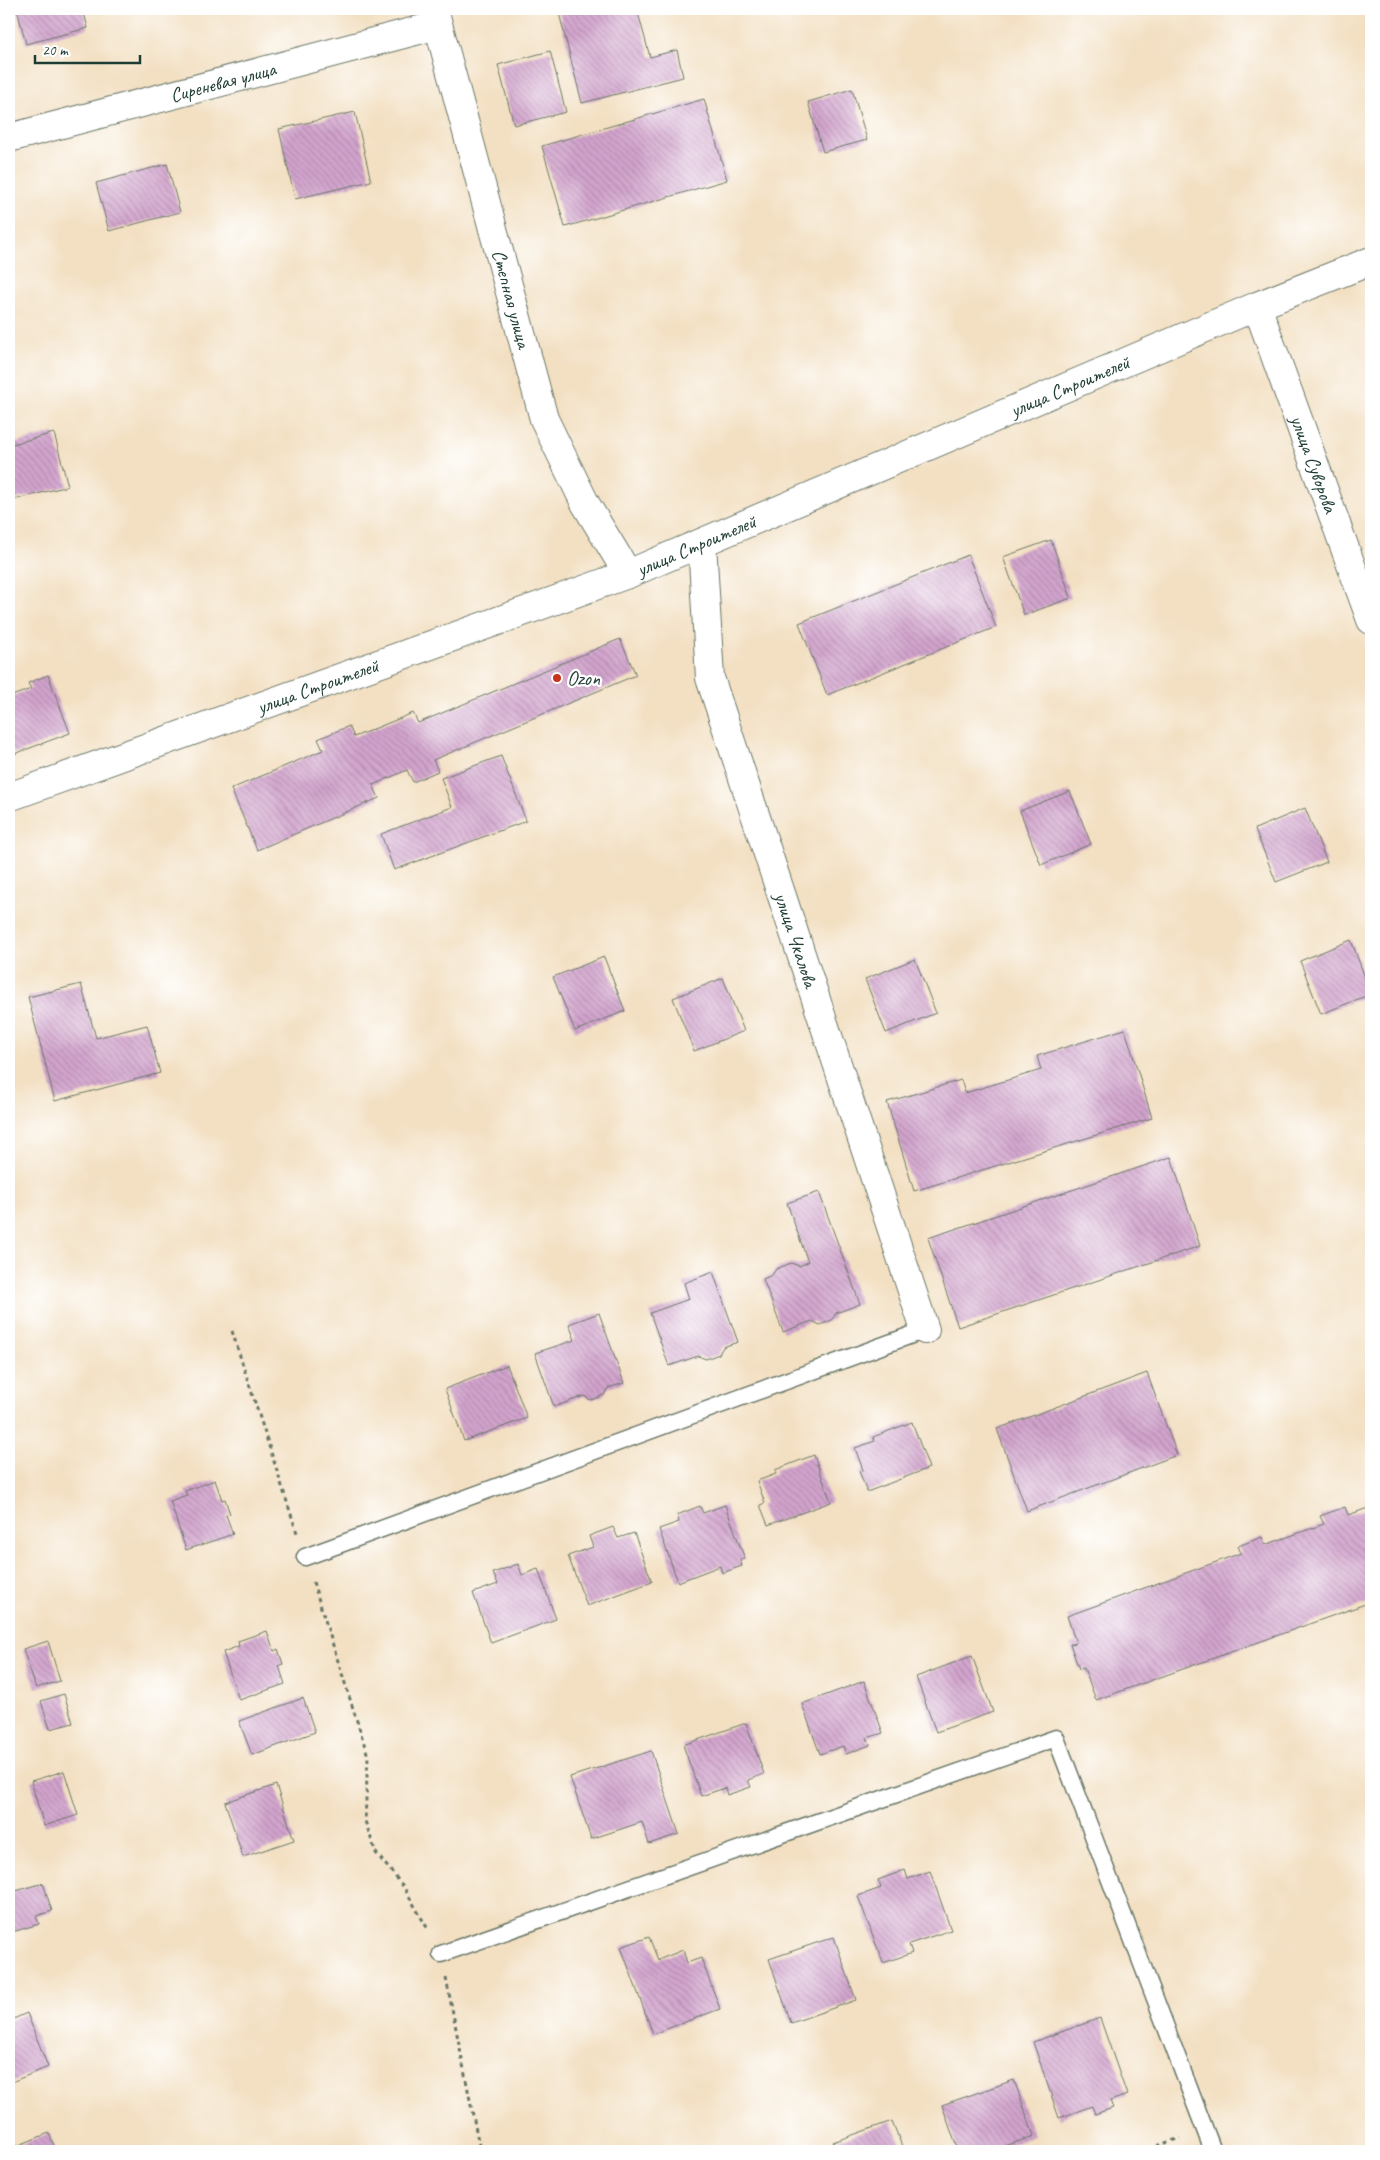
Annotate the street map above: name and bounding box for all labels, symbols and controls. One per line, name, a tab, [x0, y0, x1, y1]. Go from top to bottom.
scale bar	[35, 32, 140, 64]
text: 20 m	[42, 41, 69, 60]
street label: Сиреневая улица	[167, 56, 280, 108]
street label: Степная улица	[486, 247, 537, 353]
street label: улица Строителей	[1005, 349, 1135, 423]
street label: улица Суворова	[1284, 411, 1343, 518]
street label: улица Строителей	[632, 508, 761, 582]
street label: улица Строителей	[253, 652, 384, 720]
place label: Ozon	[567, 666, 601, 691]
marker: Ozon	[551, 672, 563, 684]
street label: улица Чкалова	[768, 888, 824, 992]

